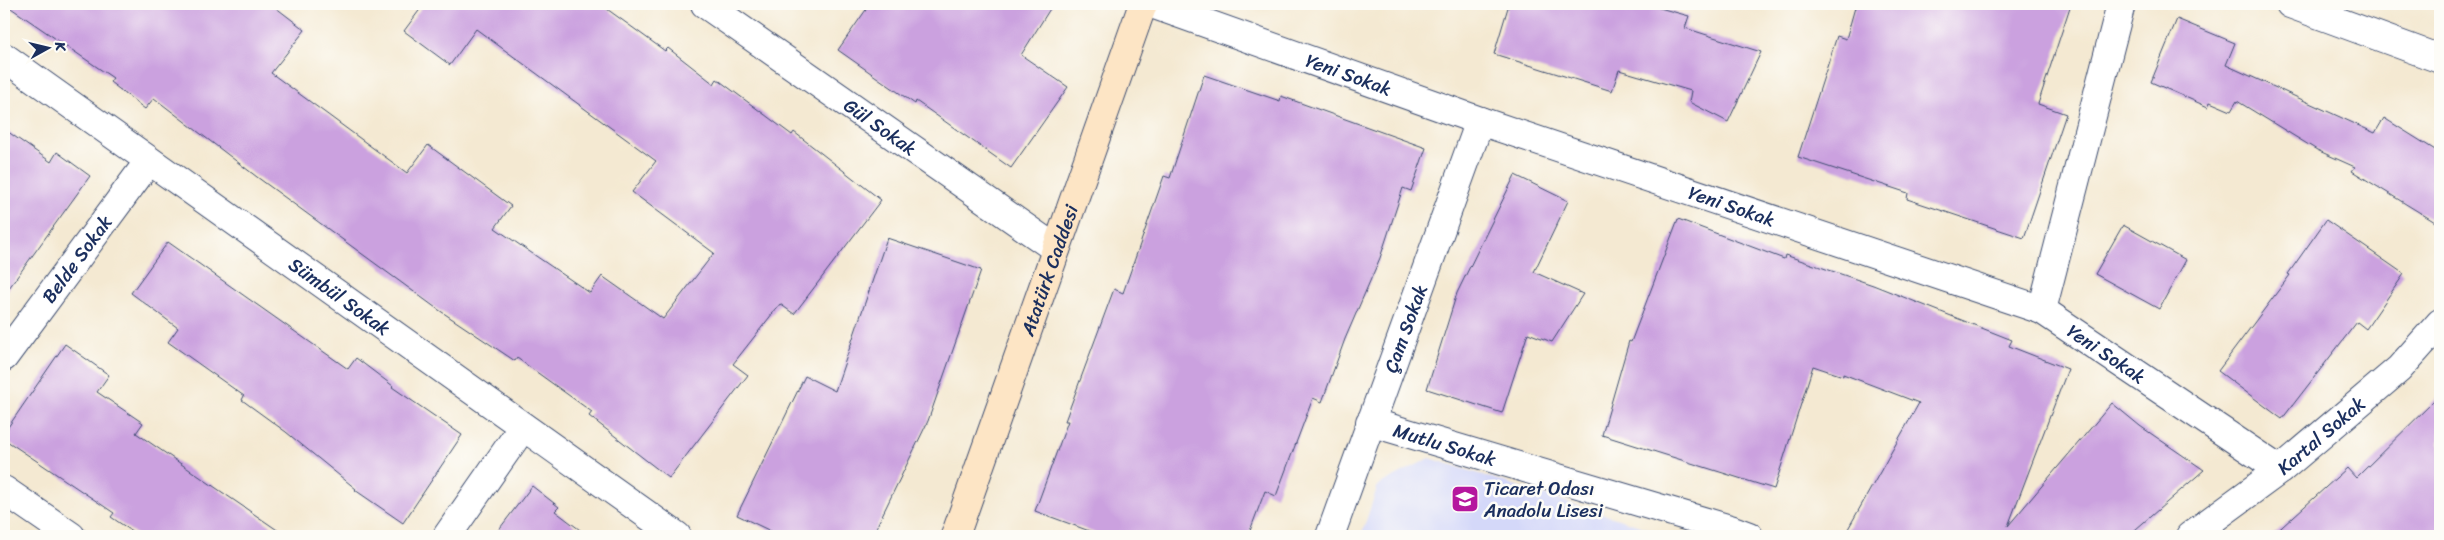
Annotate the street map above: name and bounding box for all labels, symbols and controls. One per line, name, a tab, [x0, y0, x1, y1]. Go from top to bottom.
north arrow	[22, 22, 72, 72]
text: K	[47, 39, 74, 54]
street label: Yeni Sokak	[1301, 44, 1397, 105]
street label: Gül Sokak	[837, 89, 924, 164]
street label: Yeni Sokak	[1684, 176, 1780, 236]
street label: Atatürk Caddesi	[1010, 199, 1088, 341]
street label: Belde Sokak	[33, 207, 121, 310]
street label: Sümbül Sokak	[282, 248, 398, 344]
street label: Çam Sokak	[1374, 279, 1436, 377]
street label: Yeni Sokak	[2060, 315, 2153, 392]
street label: Kartal Sokak	[2269, 388, 2373, 483]
street label: Mutlu Sokak	[1389, 413, 1501, 475]
place label: Ticaret Odası Anadolu Lisesi	[1483, 472, 1604, 527]
school or university icon: Ticaret Odası Anadolu Lisesi	[1450, 484, 1480, 514]

